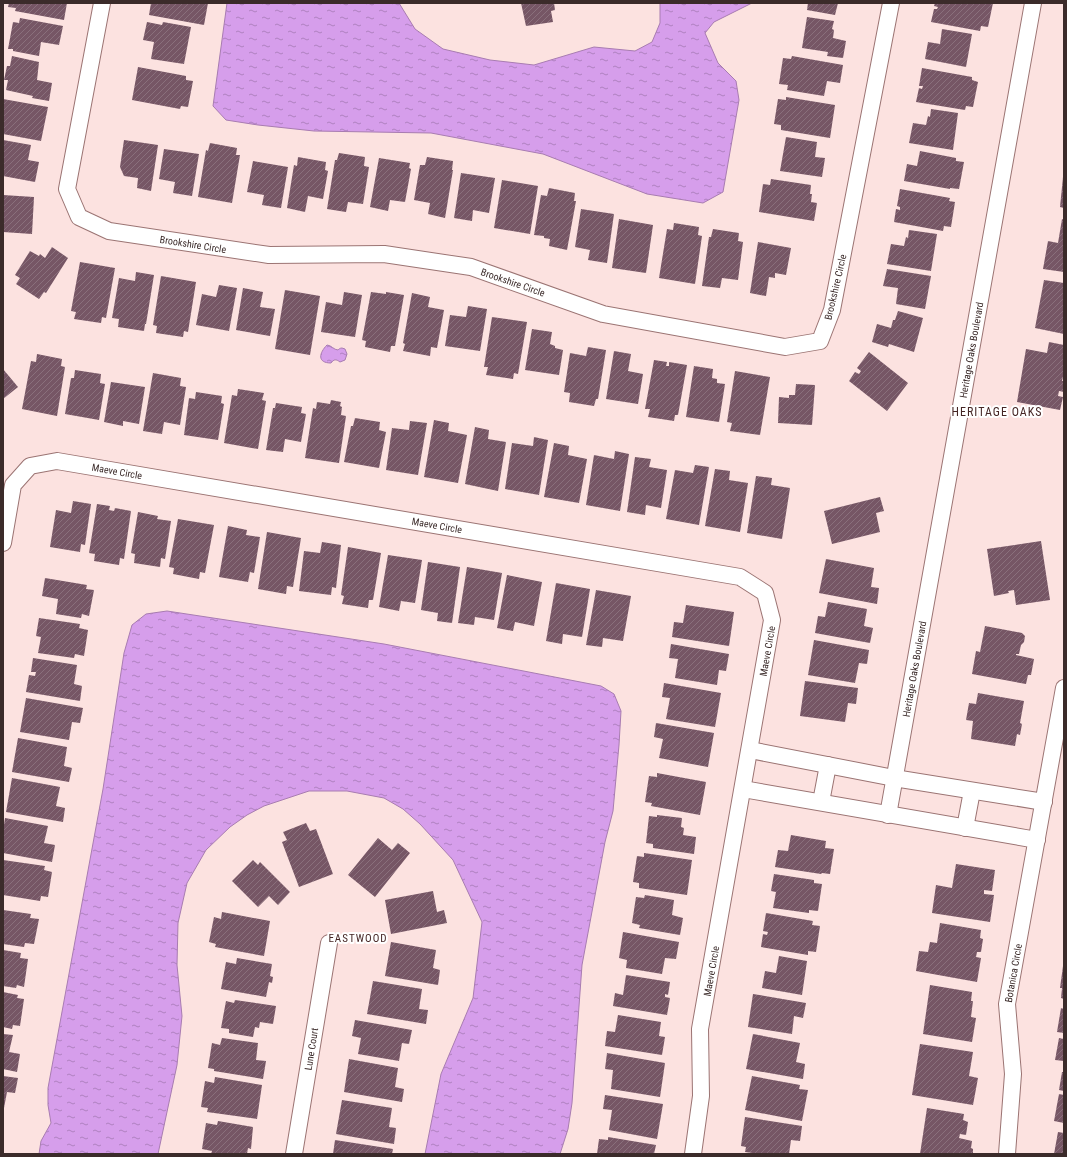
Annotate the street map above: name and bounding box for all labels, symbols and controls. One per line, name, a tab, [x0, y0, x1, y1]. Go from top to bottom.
street label: Brookshire Circle	[159, 234, 227, 255]
street label: Brookshire Circle	[823, 253, 848, 321]
street label: Brookshire Circle	[479, 266, 547, 299]
street label: Heritage Oaks Boulevard	[958, 301, 985, 399]
district label: HERITAGE OAKS	[952, 405, 1042, 419]
street label: Maeve Circle	[91, 462, 143, 481]
street label: Maeve Circle	[411, 516, 463, 535]
street label: Heritage Oaks Boulevard	[901, 620, 928, 718]
street label: Maeve Circle	[758, 625, 777, 677]
district label: EASTWOOD	[328, 932, 388, 945]
street label: Botanica Circle	[1003, 942, 1024, 1003]
street label: Maeve Circle	[702, 945, 721, 997]
street label: Lune Court	[303, 1027, 320, 1071]

